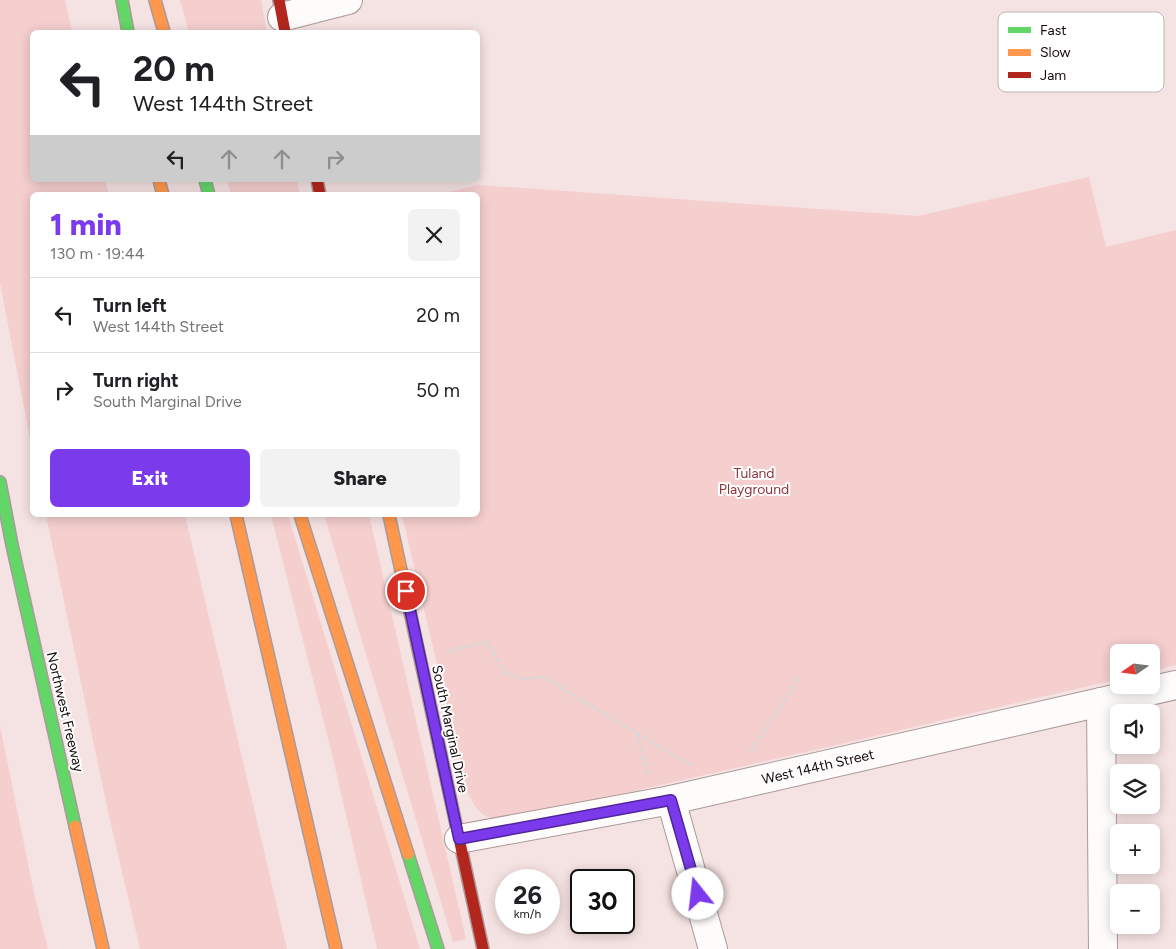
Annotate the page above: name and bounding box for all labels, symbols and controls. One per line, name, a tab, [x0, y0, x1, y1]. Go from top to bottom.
legend	[998, 12, 1164, 92]
text: Fast	[1040, 22, 1066, 39]
text: Slow	[1040, 44, 1071, 61]
text: 20 m	[133, 48, 215, 90]
icon: left	[50, 50, 115, 115]
text: Jam	[1040, 67, 1066, 84]
text: West 144th Street	[133, 90, 313, 117]
icon: left	[162, 145, 190, 173]
icon: ahead	[215, 145, 243, 173]
icon: ahead	[268, 145, 296, 173]
icon: right	[321, 145, 349, 173]
text: 1 min	[50, 206, 122, 243]
button: close	[408, 209, 460, 261]
text: 130 m · 19:44	[50, 244, 145, 263]
text: Turn left	[93, 294, 167, 317]
icon: left	[50, 301, 78, 329]
text: 20 m	[416, 304, 460, 327]
text: West 144th Street	[93, 317, 224, 336]
text: Turn right	[93, 369, 179, 392]
icon: right	[50, 376, 78, 404]
text: 50 m	[416, 379, 460, 402]
text: South Marginal Drive	[93, 392, 242, 411]
button: Exit	[50, 449, 250, 507]
button: Share	[260, 449, 460, 507]
park label: Tuland Playground	[719, 465, 789, 498]
pin	[385, 570, 427, 612]
icon: arrive	[392, 577, 420, 605]
north arrow	[1110, 644, 1160, 694]
map controls	[1110, 644, 1160, 934]
street label: Northwest Freeway	[43, 650, 87, 774]
street label: South Marginal Drive	[428, 664, 472, 795]
button: sound	[1110, 704, 1160, 754]
street label: West 144th Street	[760, 746, 876, 788]
button: layers	[1110, 764, 1160, 814]
button: +	[1110, 824, 1160, 874]
position arrow	[671, 867, 723, 919]
speed limit sign: 30	[570, 869, 635, 934]
text: 26	[513, 880, 542, 910]
button: −	[1110, 884, 1160, 934]
text: km/h	[514, 907, 541, 921]

